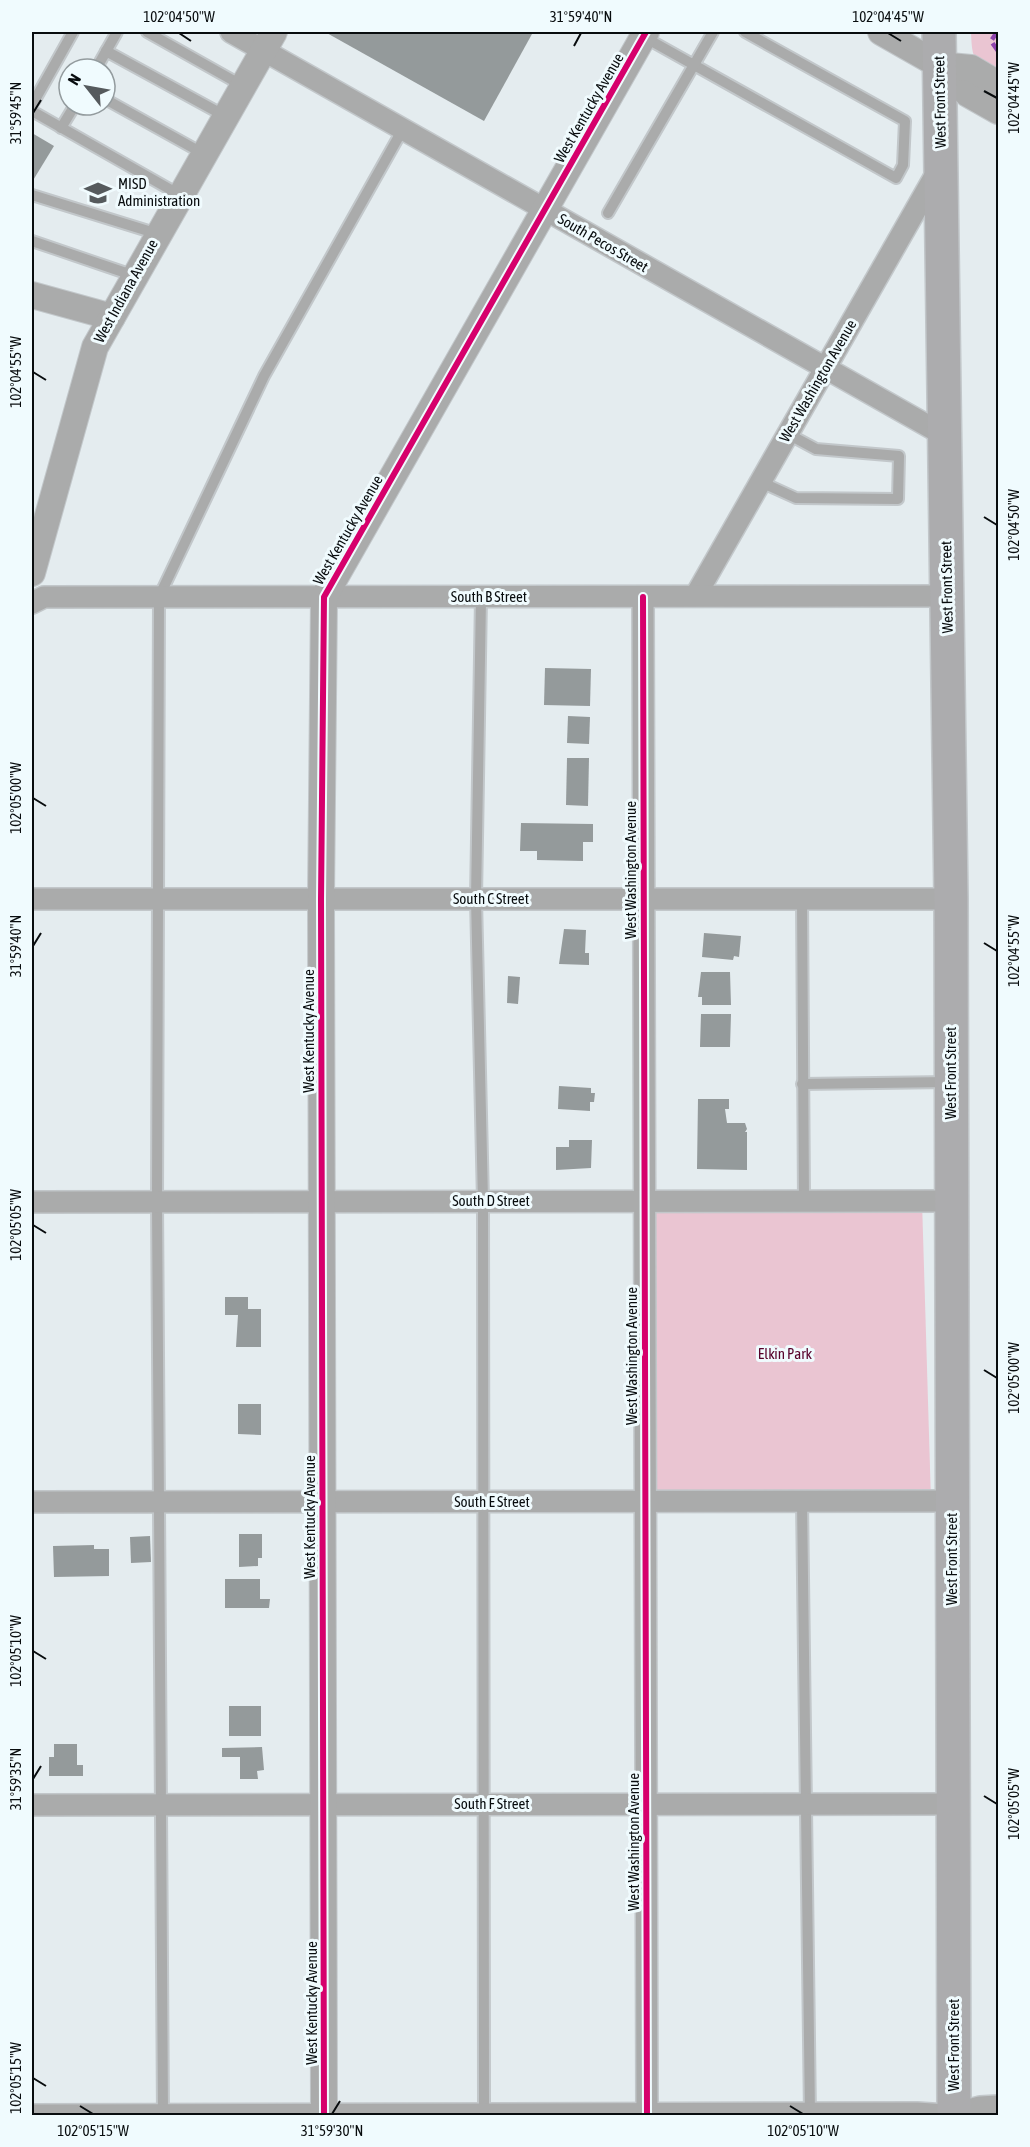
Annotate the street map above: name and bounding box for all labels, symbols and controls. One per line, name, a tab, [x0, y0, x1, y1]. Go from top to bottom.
text: 102°04'50"W	[143, 8, 215, 25]
text: 31°59'40"N	[550, 8, 612, 25]
text: 102°04'45"W	[852, 8, 924, 25]
street label: West Kentucky Avenue	[550, 50, 627, 165]
street label: West Front Street	[930, 56, 949, 148]
north arrow	[57, 57, 117, 117]
text: 102°04'45"W	[1005, 62, 1022, 134]
text: N	[64, 71, 84, 88]
text: 31°59'45"N	[7, 82, 24, 144]
place label: MISD Administration	[118, 175, 200, 209]
school or university icon: MISD Administration	[83, 178, 113, 208]
street label: South Pecos Street	[555, 210, 651, 275]
street label: West Indiana Avenue	[90, 236, 161, 345]
street label: West Washington Avenue	[776, 317, 860, 445]
text: 102°04'55"W	[7, 336, 24, 408]
street label: West Kentucky Avenue	[309, 472, 386, 587]
text: 102°04'50"W	[1005, 489, 1022, 561]
street label: West Front Street	[937, 541, 956, 633]
street label: South B Street	[451, 588, 527, 605]
text: 102°05'00"W	[7, 762, 24, 834]
street label: West Washington Avenue	[622, 801, 639, 939]
street label: South C Street	[453, 890, 529, 907]
text: 31°59'40"N	[7, 915, 24, 977]
text: 102°04'55"W	[1005, 915, 1022, 987]
street label: West Kentucky Avenue	[300, 969, 317, 1093]
street label: West Front Street	[942, 1027, 959, 1119]
text: 102°05'05"W	[7, 1189, 24, 1261]
street label: South D Street	[452, 1192, 530, 1209]
street label: West Washington Avenue	[623, 1287, 640, 1425]
text: 102°05'00"W	[1005, 1342, 1022, 1414]
park label: Elkin Park	[758, 1345, 813, 1362]
street label: West Kentucky Avenue	[301, 1455, 318, 1579]
street label: South E Street	[454, 1493, 530, 1510]
street label: West Front Street	[943, 1513, 960, 1605]
text: 102°05'10"W	[7, 1615, 24, 1687]
text: 31°59'35"N	[7, 1748, 24, 1810]
text: 102°05'05"W	[1005, 1768, 1022, 1840]
street label: West Washington Avenue	[625, 1773, 642, 1911]
street label: South F Street	[454, 1795, 530, 1812]
street label: West Kentucky Avenue	[303, 1941, 320, 2065]
street label: West Front Street	[945, 1999, 962, 2091]
text: 102°05'15"W	[7, 2042, 24, 2114]
text: 102°05'15"W	[57, 2122, 129, 2139]
text: 31°59'30"N	[301, 2122, 363, 2139]
text: 102°05'10"W	[767, 2122, 839, 2139]

